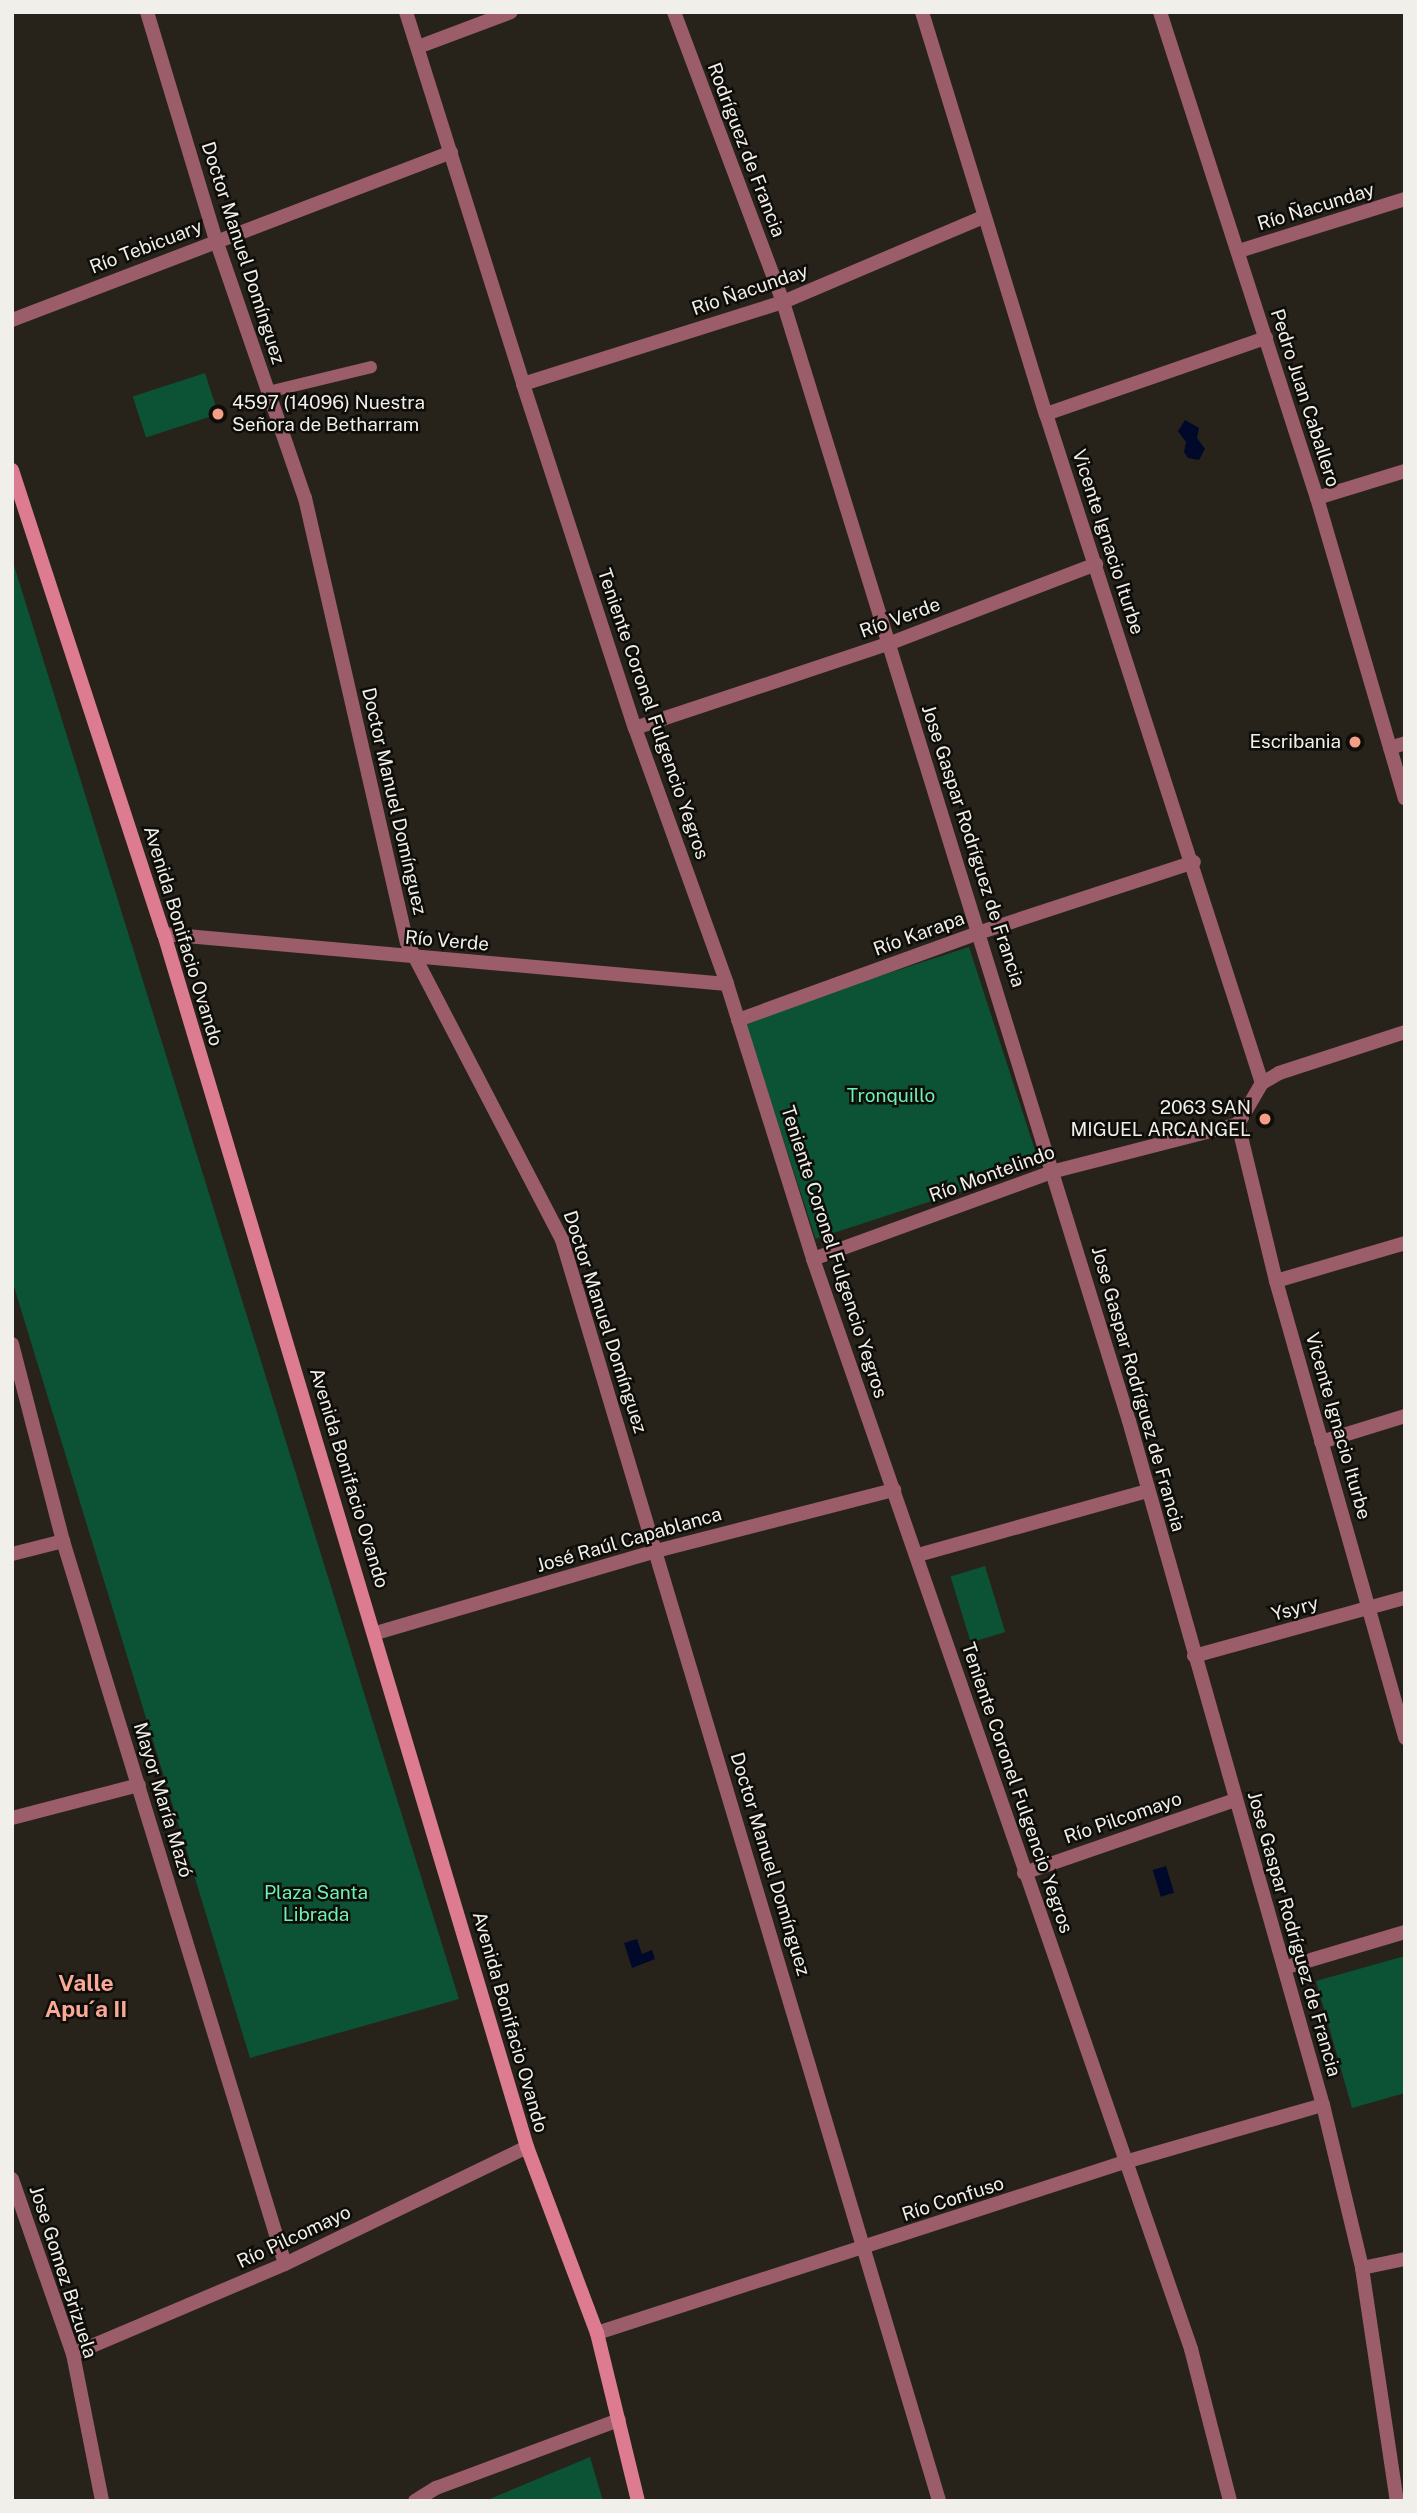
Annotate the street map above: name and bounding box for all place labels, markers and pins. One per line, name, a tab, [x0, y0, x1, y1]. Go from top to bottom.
place label: 4597 (14096) Nuestra Señora de Betharram	[232, 392, 425, 436]
marker: 4597 (14096) Nuestra Señora de Betharram	[210, 406, 226, 422]
place label: Escribania	[1249, 731, 1341, 753]
marker: Escribania	[1347, 734, 1363, 750]
place label: 2063 SAN MIGUEL ARCANGEL	[1070, 1097, 1251, 1141]
marker: 2063 SAN MIGUEL ARCANGEL	[1257, 1111, 1273, 1127]

